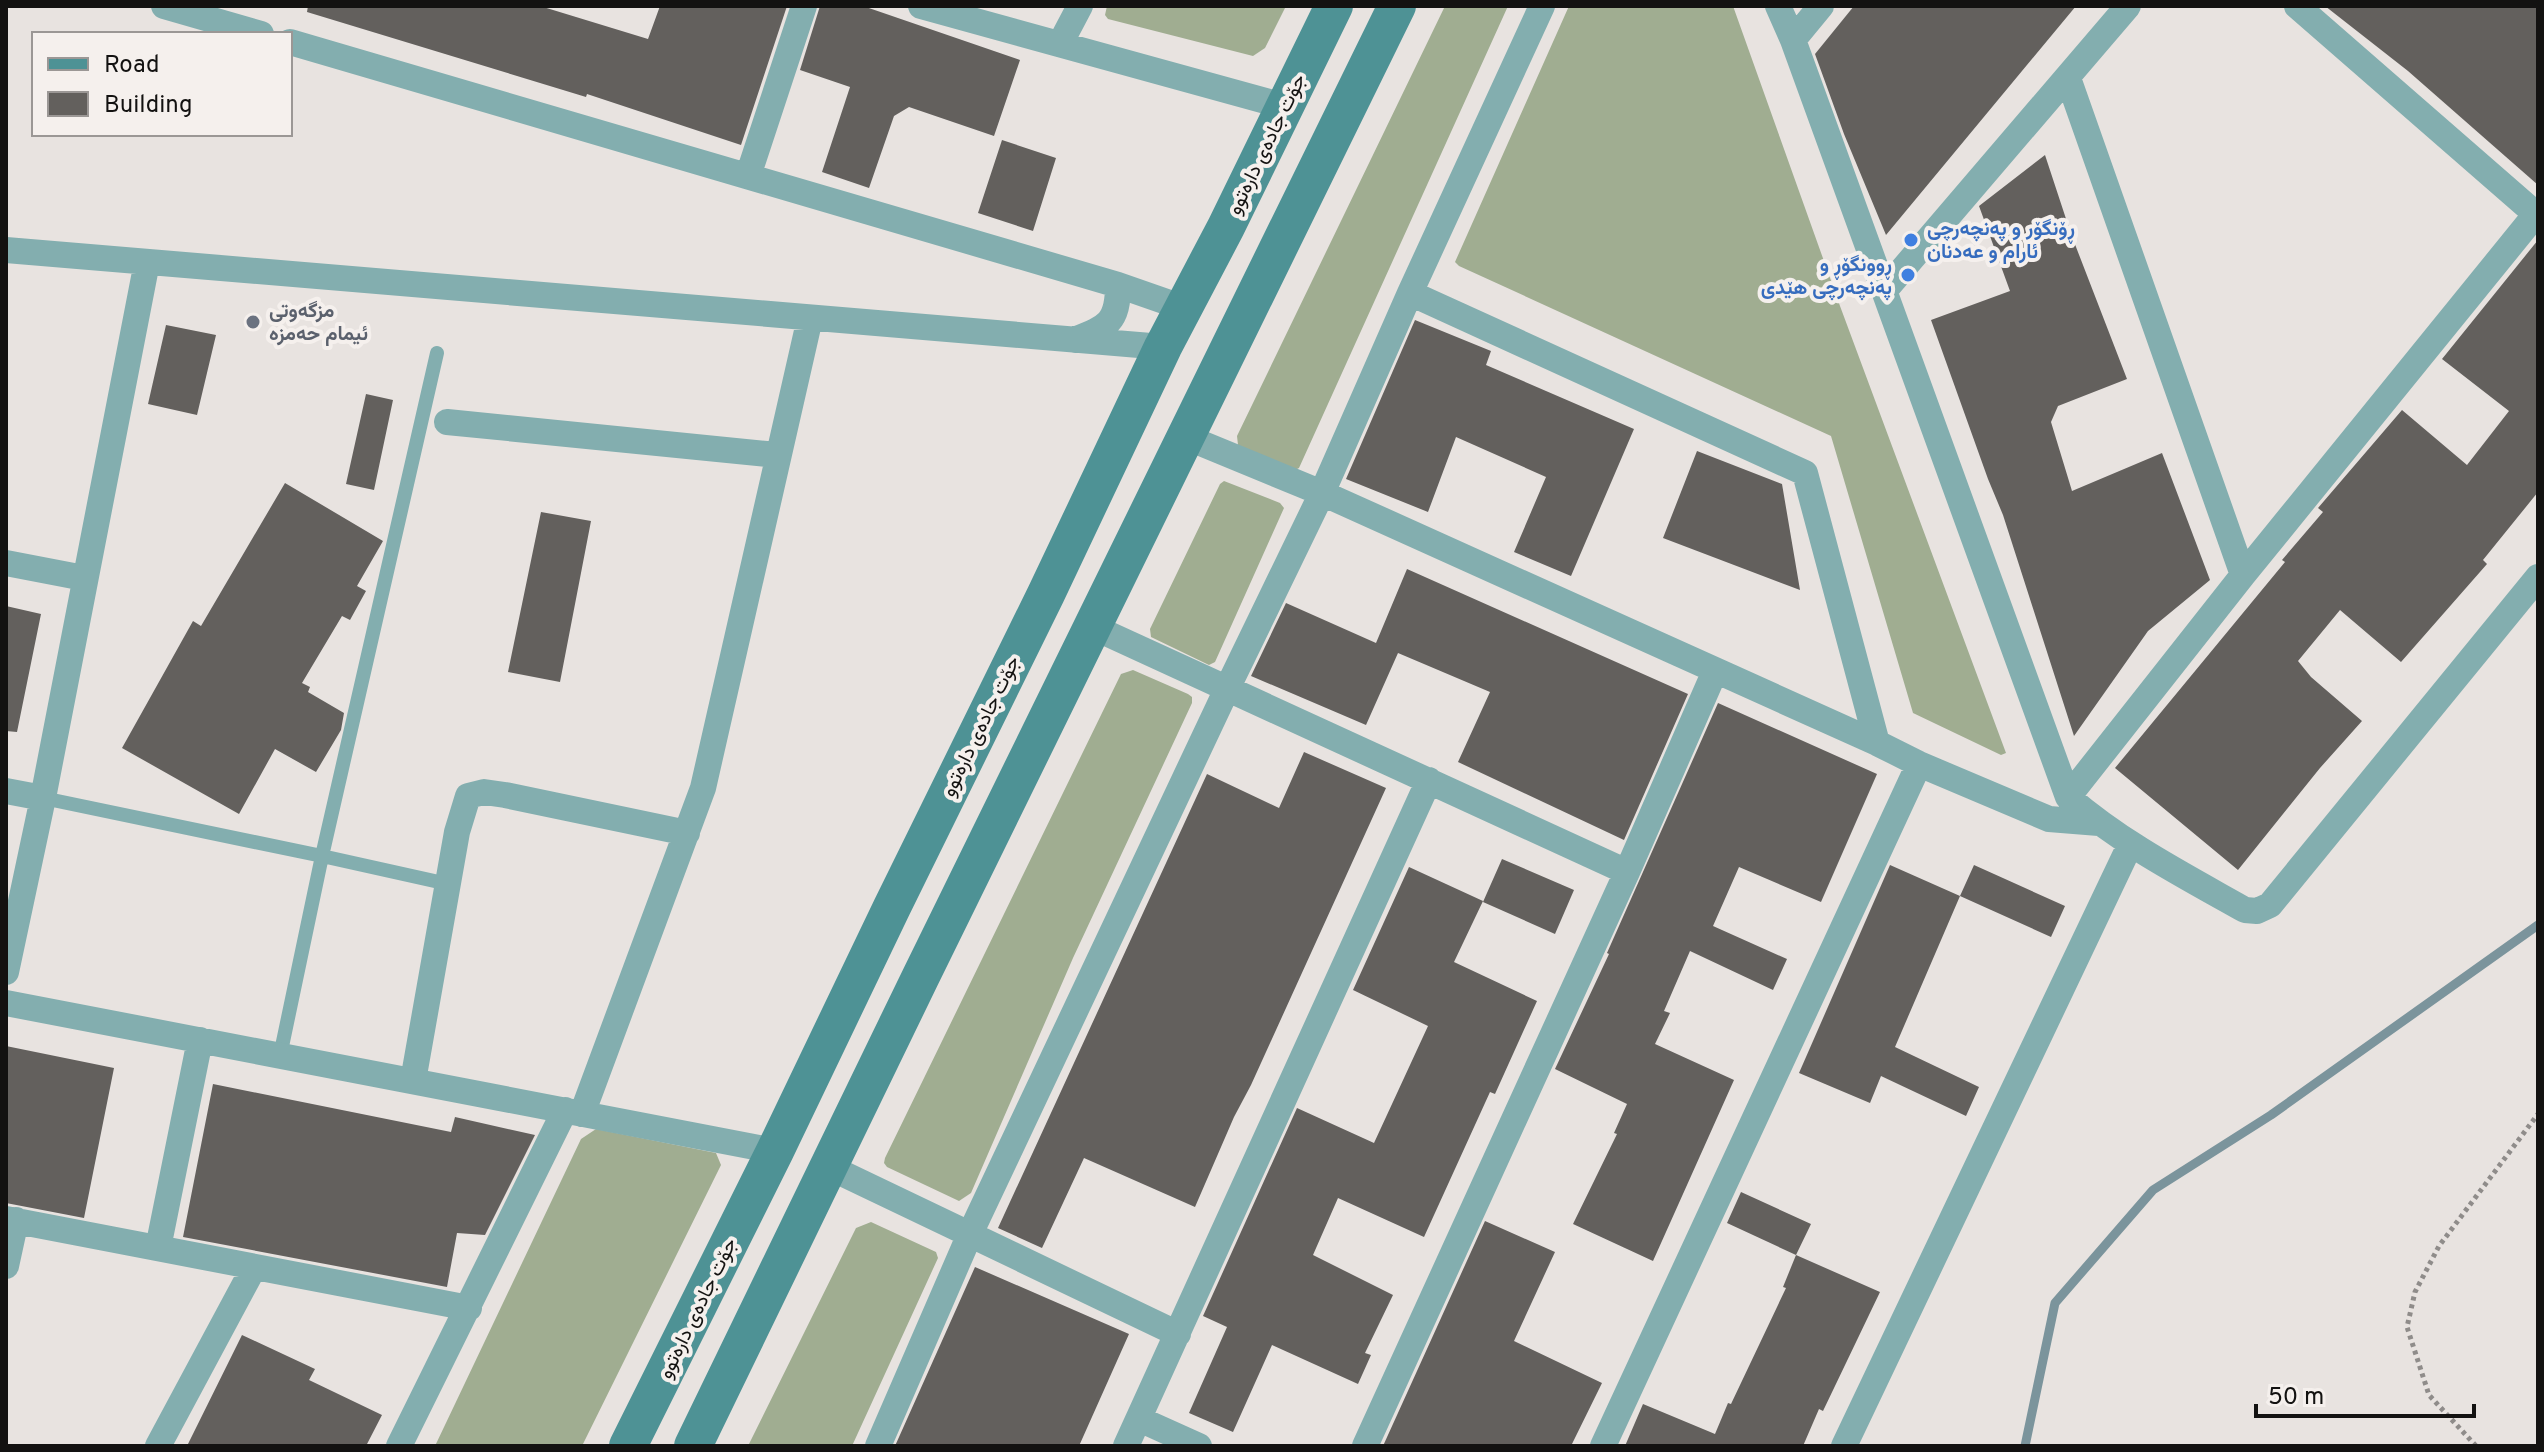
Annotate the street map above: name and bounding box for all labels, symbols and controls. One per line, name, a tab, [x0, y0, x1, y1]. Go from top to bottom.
legend	[32, 32, 292, 136]
text: Road	[104, 51, 160, 81]
street label: جۆت جادەی دارەتوو	[1222, 70, 1313, 220]
text: Building	[104, 91, 193, 121]
place label: ڕۆنگۆڕ و پەنچەرچی ئارام و عەدنان	[1927, 217, 2075, 266]
marker: ڕۆنگۆڕ و پەنچەرچی ئارام و عەدنان	[1902, 231, 1920, 249]
place label: ڕوونگۆڕ و پەنچەرچی هێدی	[1761, 253, 1892, 302]
marker: ڕوونگۆڕ و پەنچەرچی هێدی	[1899, 266, 1917, 284]
place label: مزگەوتی ئیمام حەمزە	[269, 299, 368, 348]
marker: مزگەوتی ئیمام حەمزە	[244, 313, 262, 331]
street label: جۆت جادەی دارەتوو	[936, 652, 1027, 802]
street label: جۆت جادەی دارەتوو	[653, 1234, 744, 1384]
scale bar	[2256, 1368, 2474, 1418]
text: 50 m	[2268, 1383, 2324, 1413]

